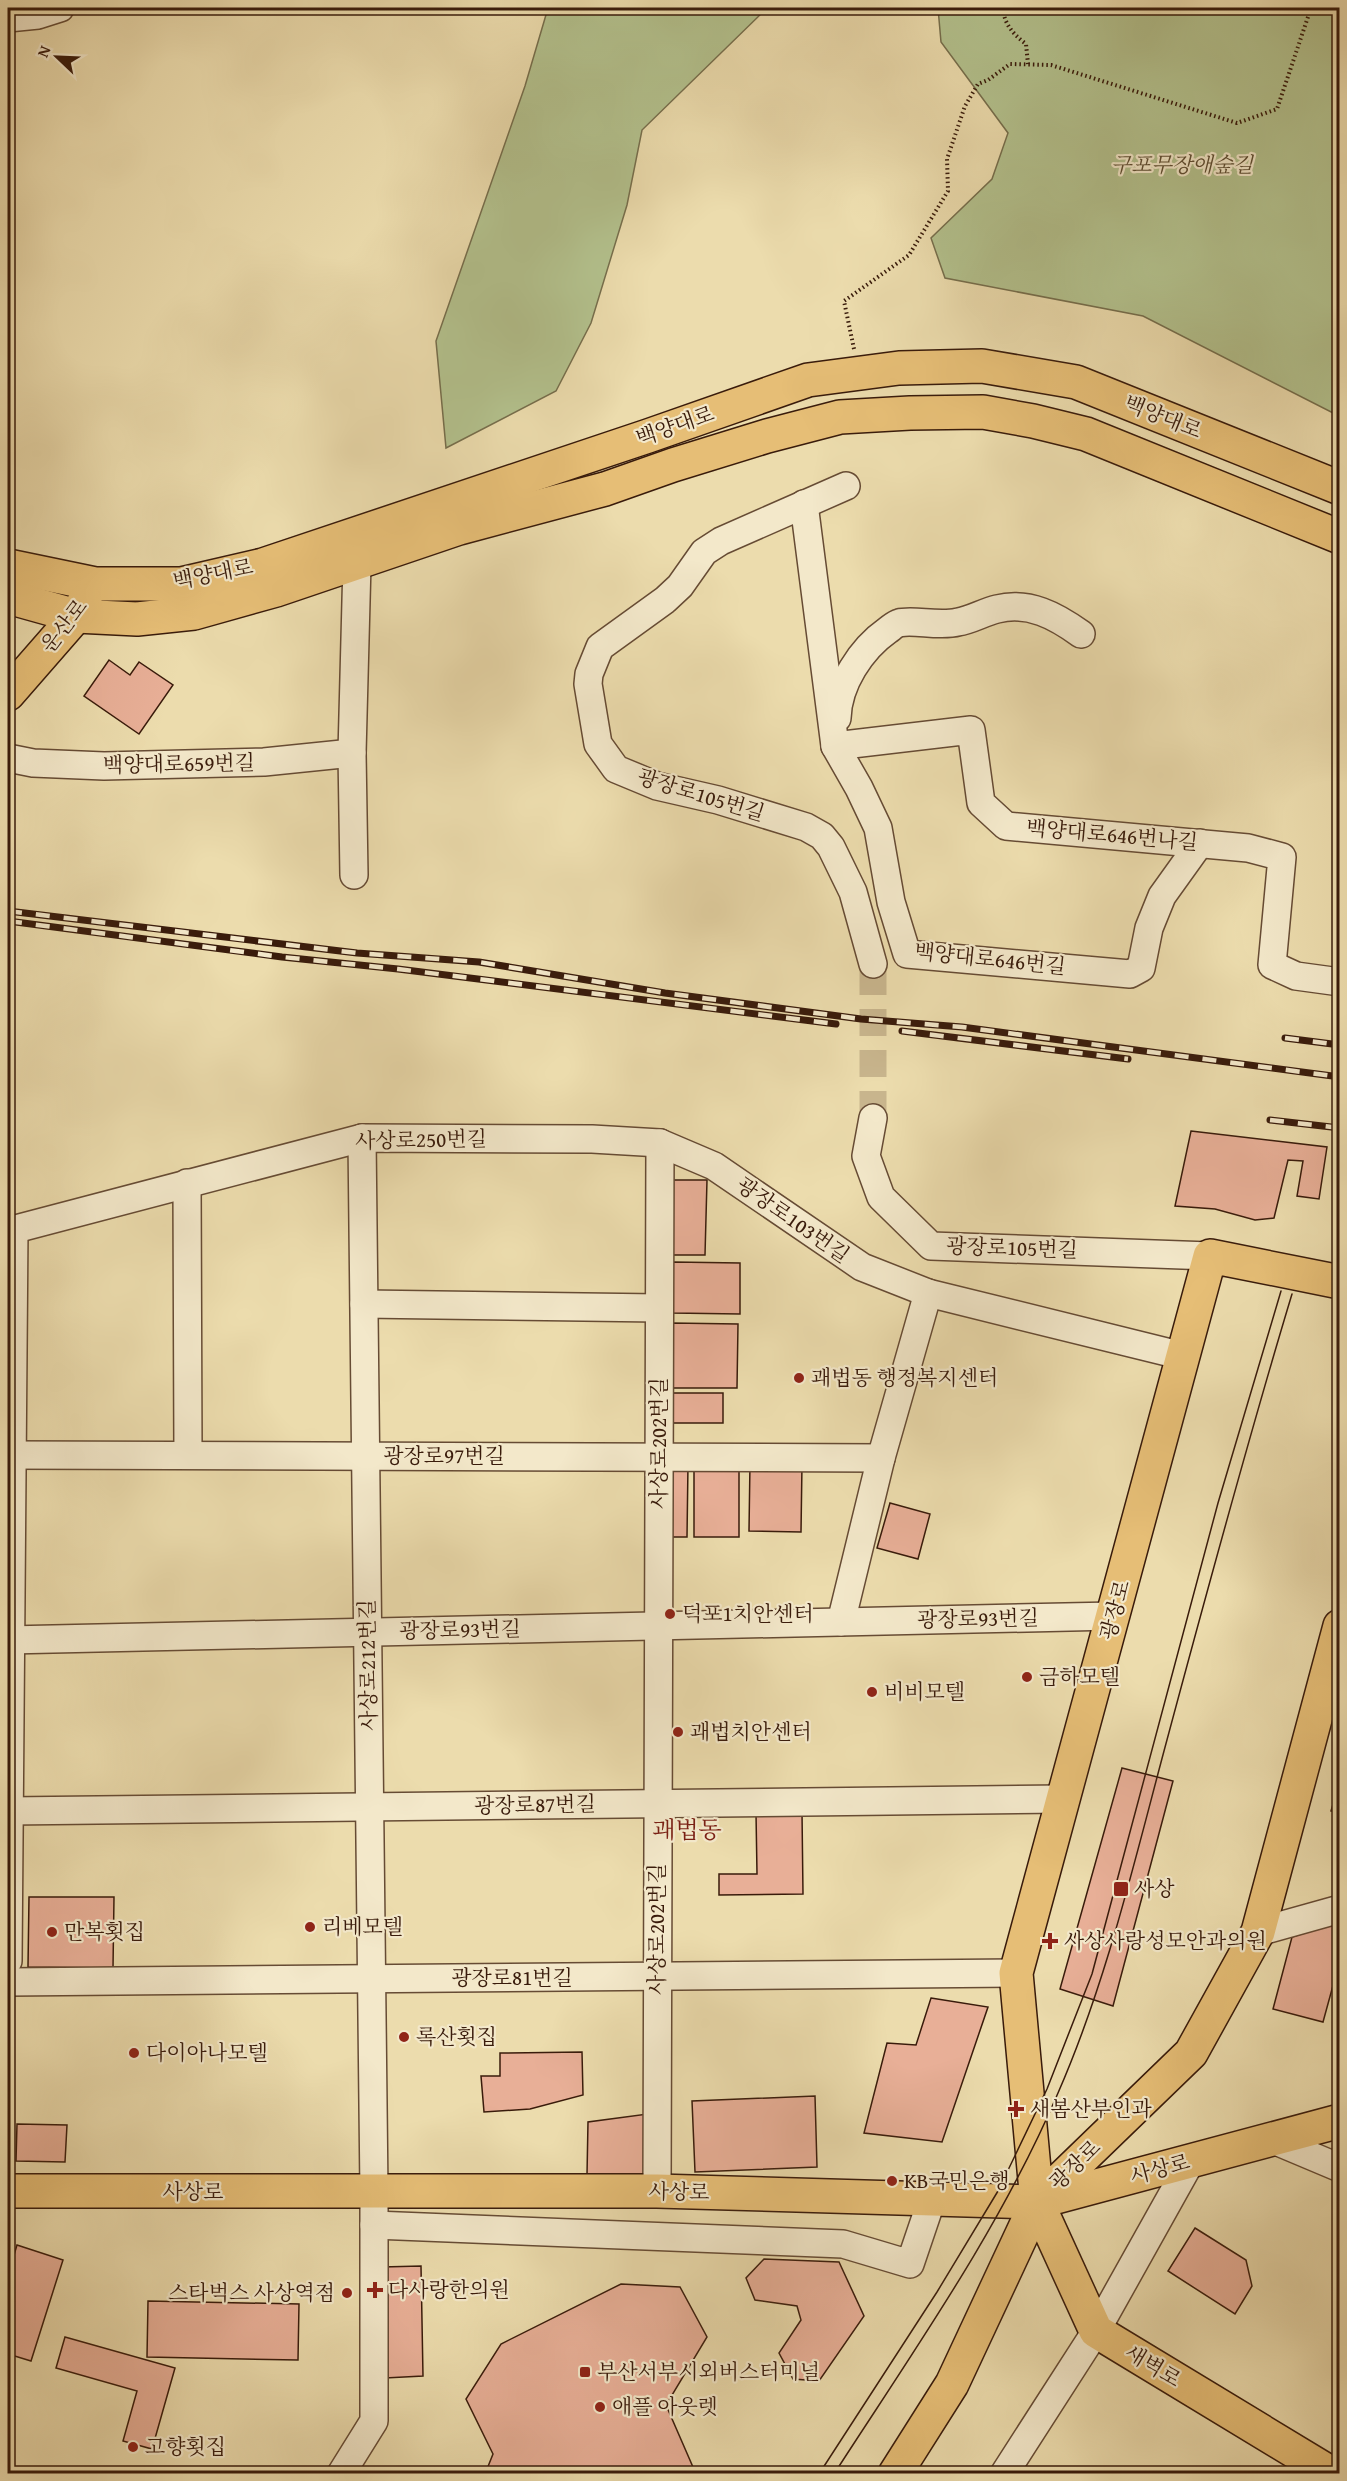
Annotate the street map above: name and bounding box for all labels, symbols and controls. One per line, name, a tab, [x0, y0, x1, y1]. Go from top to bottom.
north arrow	[27, 27, 87, 87]
text: N	[30, 41, 56, 61]
park label: 구포무장애숲길	[1111, 149, 1255, 180]
street label: 백양대로	[1120, 387, 1207, 446]
street label: 백양대로	[631, 398, 718, 453]
street label: 백양대로	[170, 551, 256, 596]
street label: 운산로	[33, 592, 95, 659]
street label: 백양대로659번길	[103, 747, 255, 780]
street label: 광장로105번길	[634, 760, 769, 829]
street label: 백양대로646번나길	[1025, 812, 1199, 857]
street label: 백양대로646번길	[913, 935, 1067, 982]
street label: 사상로250번길	[355, 1123, 487, 1156]
street label: 광장로103번길	[730, 1169, 856, 1270]
street label: 광장로105번길	[946, 1230, 1078, 1265]
place label: 괘법동 행정복지센터	[811, 1362, 998, 1393]
marker: 괘법동 행정복지센터	[792, 1371, 806, 1385]
street label: 사상로202번길	[643, 1377, 674, 1509]
street label: 광장로97번길	[383, 1440, 505, 1471]
street label: 광장로	[1092, 1576, 1137, 1643]
place label: 덕포1치안센터	[682, 1598, 814, 1629]
street label: 사상로212번길	[351, 1599, 384, 1731]
street label: 광장로93번길	[917, 1602, 1039, 1635]
marker: 덕포1치안센터	[663, 1607, 677, 1621]
street label: 광장로93번길	[399, 1613, 521, 1646]
place label: 금하모텔	[1039, 1661, 1120, 1692]
marker: 금하모텔	[1020, 1670, 1034, 1684]
place label: 비비모텔	[884, 1676, 965, 1707]
marker: 비비모텔	[865, 1685, 879, 1699]
place label: 괘법치안센터	[690, 1716, 812, 1747]
marker: 괘법치안센터	[671, 1725, 685, 1739]
street label: 광장로87번길	[474, 1788, 596, 1821]
district label: 괘법동	[652, 1812, 722, 1847]
street label: 사상로202번길	[641, 1863, 672, 1995]
place label: 사상	[1134, 1873, 1175, 1904]
marker: 사상	[1112, 1880, 1130, 1898]
place label: 리베모텔	[322, 1911, 403, 1942]
place label: 만복횟집	[64, 1916, 145, 1947]
marker: 리베모텔	[303, 1920, 317, 1934]
marker: 만복횟집	[45, 1925, 59, 1939]
place label: 사상사랑성모안과의원	[1064, 1925, 1267, 1956]
marker: 사상사랑성모안과의원	[1041, 1932, 1059, 1950]
street label: 광장로81번길	[451, 1962, 573, 1993]
place label: 록산횟집	[416, 2021, 497, 2052]
marker: 록산횟집	[397, 2030, 411, 2044]
place label: 다이아나모텔	[146, 2037, 268, 2068]
marker: 다이아나모텔	[127, 2046, 141, 2060]
place label: 새봄산부인과	[1030, 2093, 1152, 2124]
marker: 새봄산부인과	[1007, 2100, 1025, 2118]
street label: 광장로	[1042, 2132, 1107, 2197]
street label: 사상로	[1126, 2146, 1193, 2191]
place label: KB국민은행	[904, 2165, 1009, 2196]
marker: KB국민은행	[885, 2174, 899, 2188]
street label: 사상로	[648, 2175, 710, 2208]
street label: 사상로	[163, 2176, 223, 2207]
place label: 다사랑한의원	[388, 2274, 510, 2305]
place label: 스타벅스 사상역점	[168, 2277, 335, 2308]
marker: 다사랑한의원	[366, 2281, 384, 2299]
marker: 스타벅스 사상역점	[340, 2286, 354, 2300]
street label: 새벽로	[1119, 2337, 1187, 2395]
place label: 부산서부시외버스터미널	[597, 2356, 820, 2387]
marker: 부산서부시외버스터미널	[578, 2365, 592, 2379]
place label: 애플 아웃렛	[612, 2391, 718, 2422]
marker: 애플 아웃렛	[593, 2400, 607, 2414]
place label: 고향횟집	[145, 2431, 226, 2462]
marker: 고향횟집	[126, 2440, 140, 2454]

